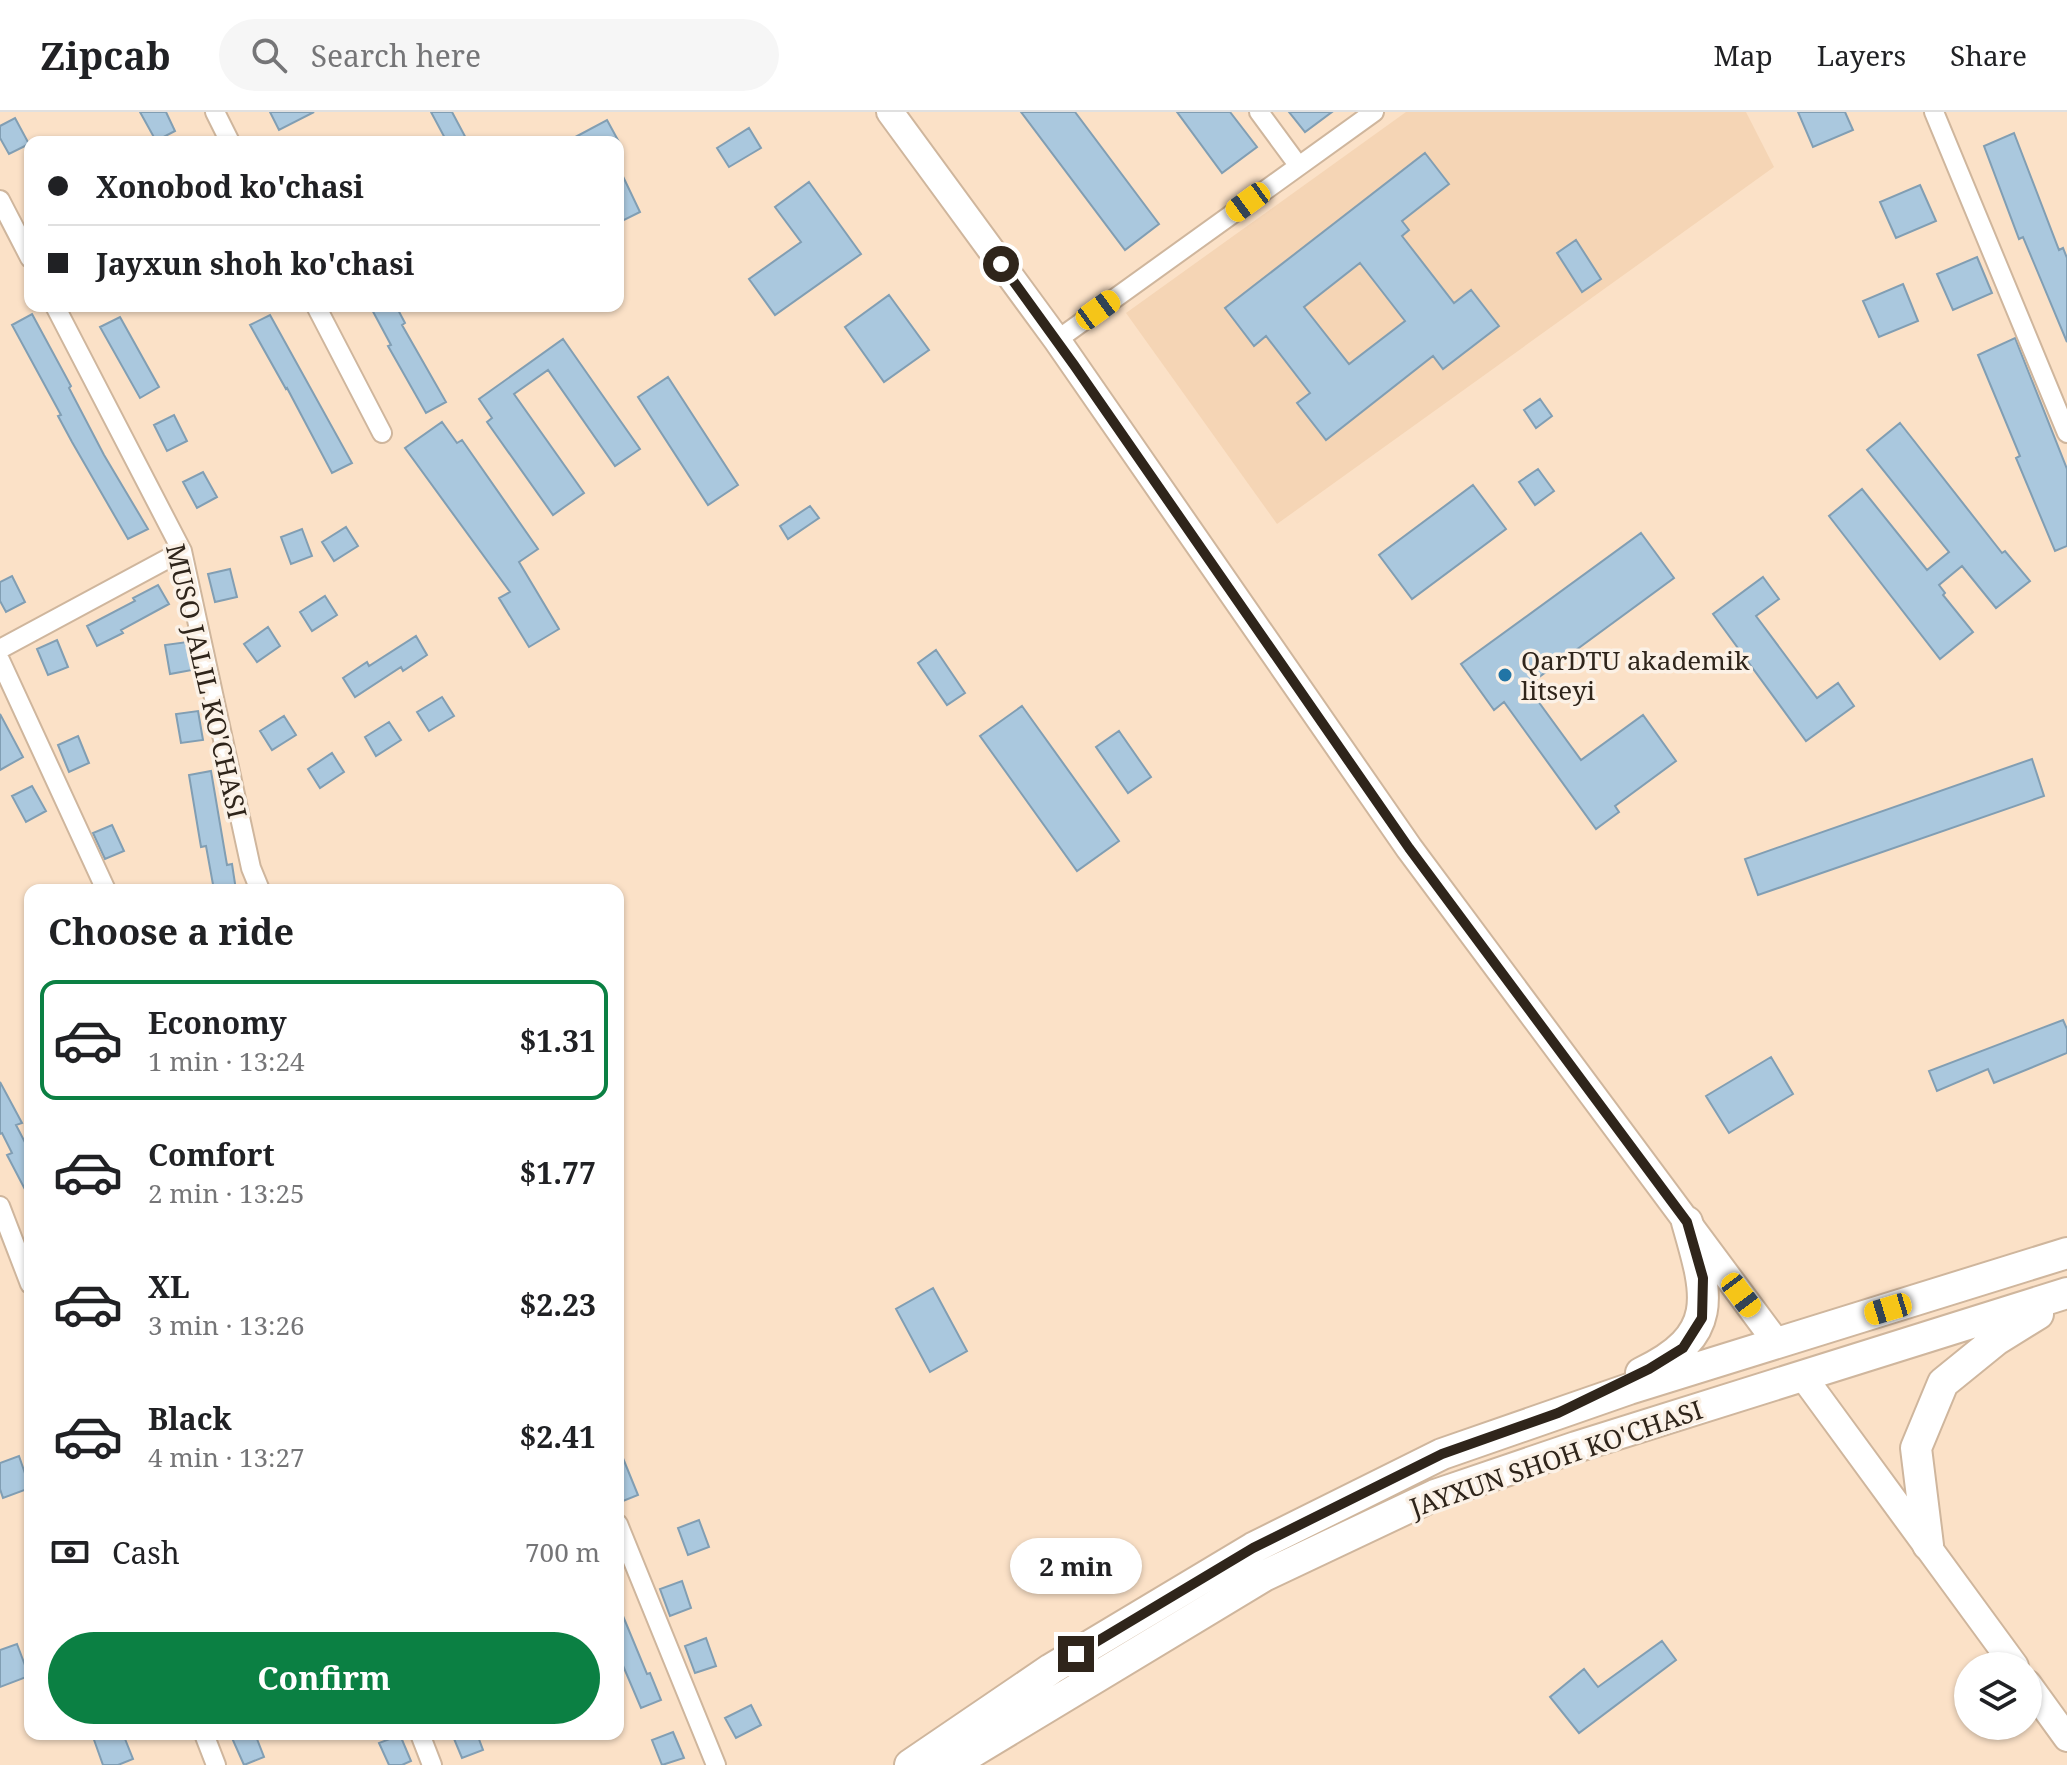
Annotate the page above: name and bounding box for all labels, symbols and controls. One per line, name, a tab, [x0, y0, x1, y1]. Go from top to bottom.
search box	[219, 19, 779, 91]
text: Zipcab	[40, 29, 171, 81]
icon: search	[247, 33, 291, 77]
text: Search here	[311, 35, 481, 76]
text: Map	[1714, 36, 1773, 74]
text: Layers	[1817, 36, 1906, 74]
text: Share	[1950, 36, 2027, 74]
text: Xonobod ko'chasi	[96, 166, 364, 207]
car	[1222, 178, 1274, 226]
text: Jayxun shoh ko'chasi	[96, 243, 414, 284]
route start	[983, 246, 1019, 282]
car	[1072, 286, 1124, 334]
street label: MUSO JALIL KO'CHASI	[158, 540, 256, 822]
place label: QarDTU akademik litseyi	[1521, 642, 1750, 708]
marker: QarDTU akademik litseyi	[1496, 666, 1514, 684]
text: Choose a ride	[48, 907, 294, 956]
text: Economy	[148, 1002, 287, 1043]
icon: car	[52, 1004, 124, 1076]
text: $1.31	[519, 1020, 596, 1061]
text: 1 min · 13:24	[148, 1043, 305, 1079]
text: Comfort	[148, 1134, 275, 1175]
icon: car	[52, 1136, 124, 1208]
text: $1.77	[519, 1152, 596, 1193]
text: 2 min · 13:25	[148, 1175, 305, 1211]
text: XL	[148, 1266, 190, 1307]
icon: car	[52, 1268, 124, 1340]
car	[1717, 1269, 1765, 1321]
text: $2.23	[519, 1284, 596, 1325]
car	[1862, 1291, 1914, 1327]
text: 3 min · 13:26	[148, 1307, 305, 1343]
street label: JAYXUN SHOH KO'CHASI	[1404, 1391, 1707, 1525]
text: Black	[148, 1398, 232, 1439]
icon: car	[52, 1400, 124, 1472]
text: $2.41	[519, 1416, 596, 1457]
text: 4 min · 13:27	[148, 1439, 305, 1475]
icon: cash	[48, 1530, 92, 1574]
text: Cash	[112, 1532, 180, 1573]
text: 700 m	[525, 1534, 600, 1570]
callout: 2 min	[1010, 1538, 1142, 1594]
text: 2 min	[1039, 1548, 1113, 1584]
button: Confirm	[48, 1632, 600, 1724]
route end	[1058, 1636, 1094, 1672]
map controls	[1954, 1652, 2042, 1740]
button: layers	[1954, 1652, 2042, 1740]

